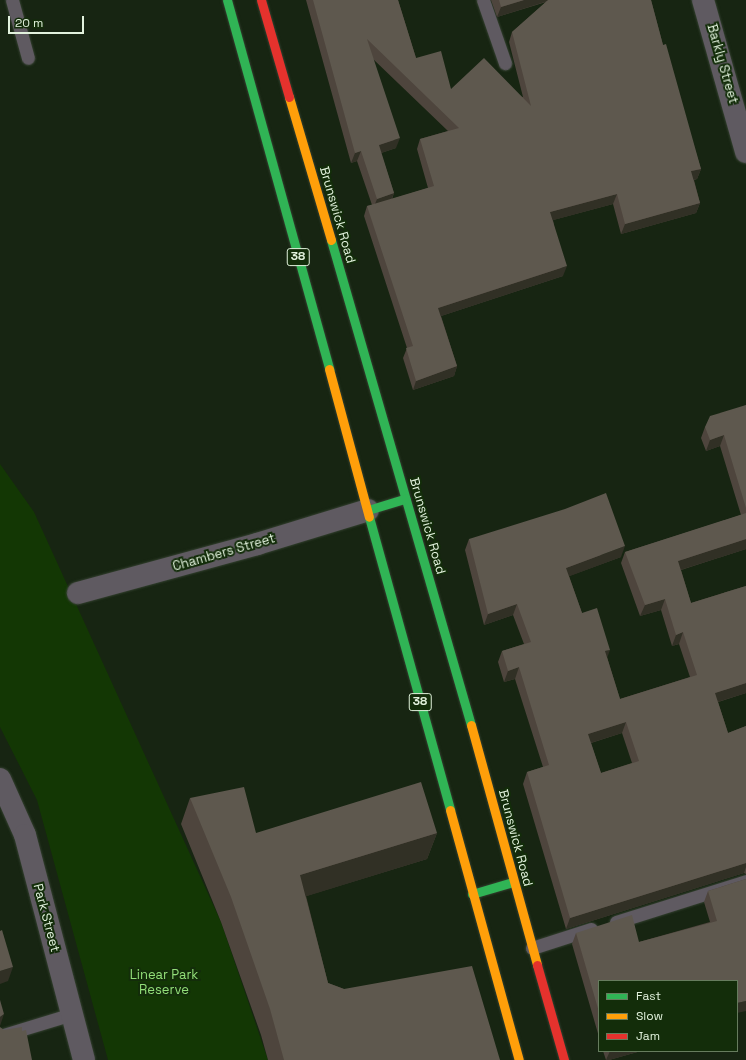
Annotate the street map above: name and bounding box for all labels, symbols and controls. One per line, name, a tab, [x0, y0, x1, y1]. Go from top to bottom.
scale bar	[10, 8, 86, 34]
text: 20 m	[15, 15, 43, 31]
street label: Barkly Street	[703, 22, 741, 106]
street label: Brunswick Road	[316, 165, 358, 265]
road number: 38	[286, 247, 310, 267]
street label: Brunswick Road	[406, 476, 448, 576]
street label: Chambers Street	[171, 531, 277, 575]
road number: 38	[408, 692, 432, 712]
street label: Brunswick Road	[495, 788, 535, 888]
street label: Park Street	[29, 882, 63, 954]
park label: Linear Park Reserve	[130, 968, 198, 999]
legend	[598, 980, 738, 1052]
text: Fast	[636, 988, 661, 1004]
text: Slow	[636, 1008, 663, 1024]
text: Jam	[636, 1028, 660, 1044]

